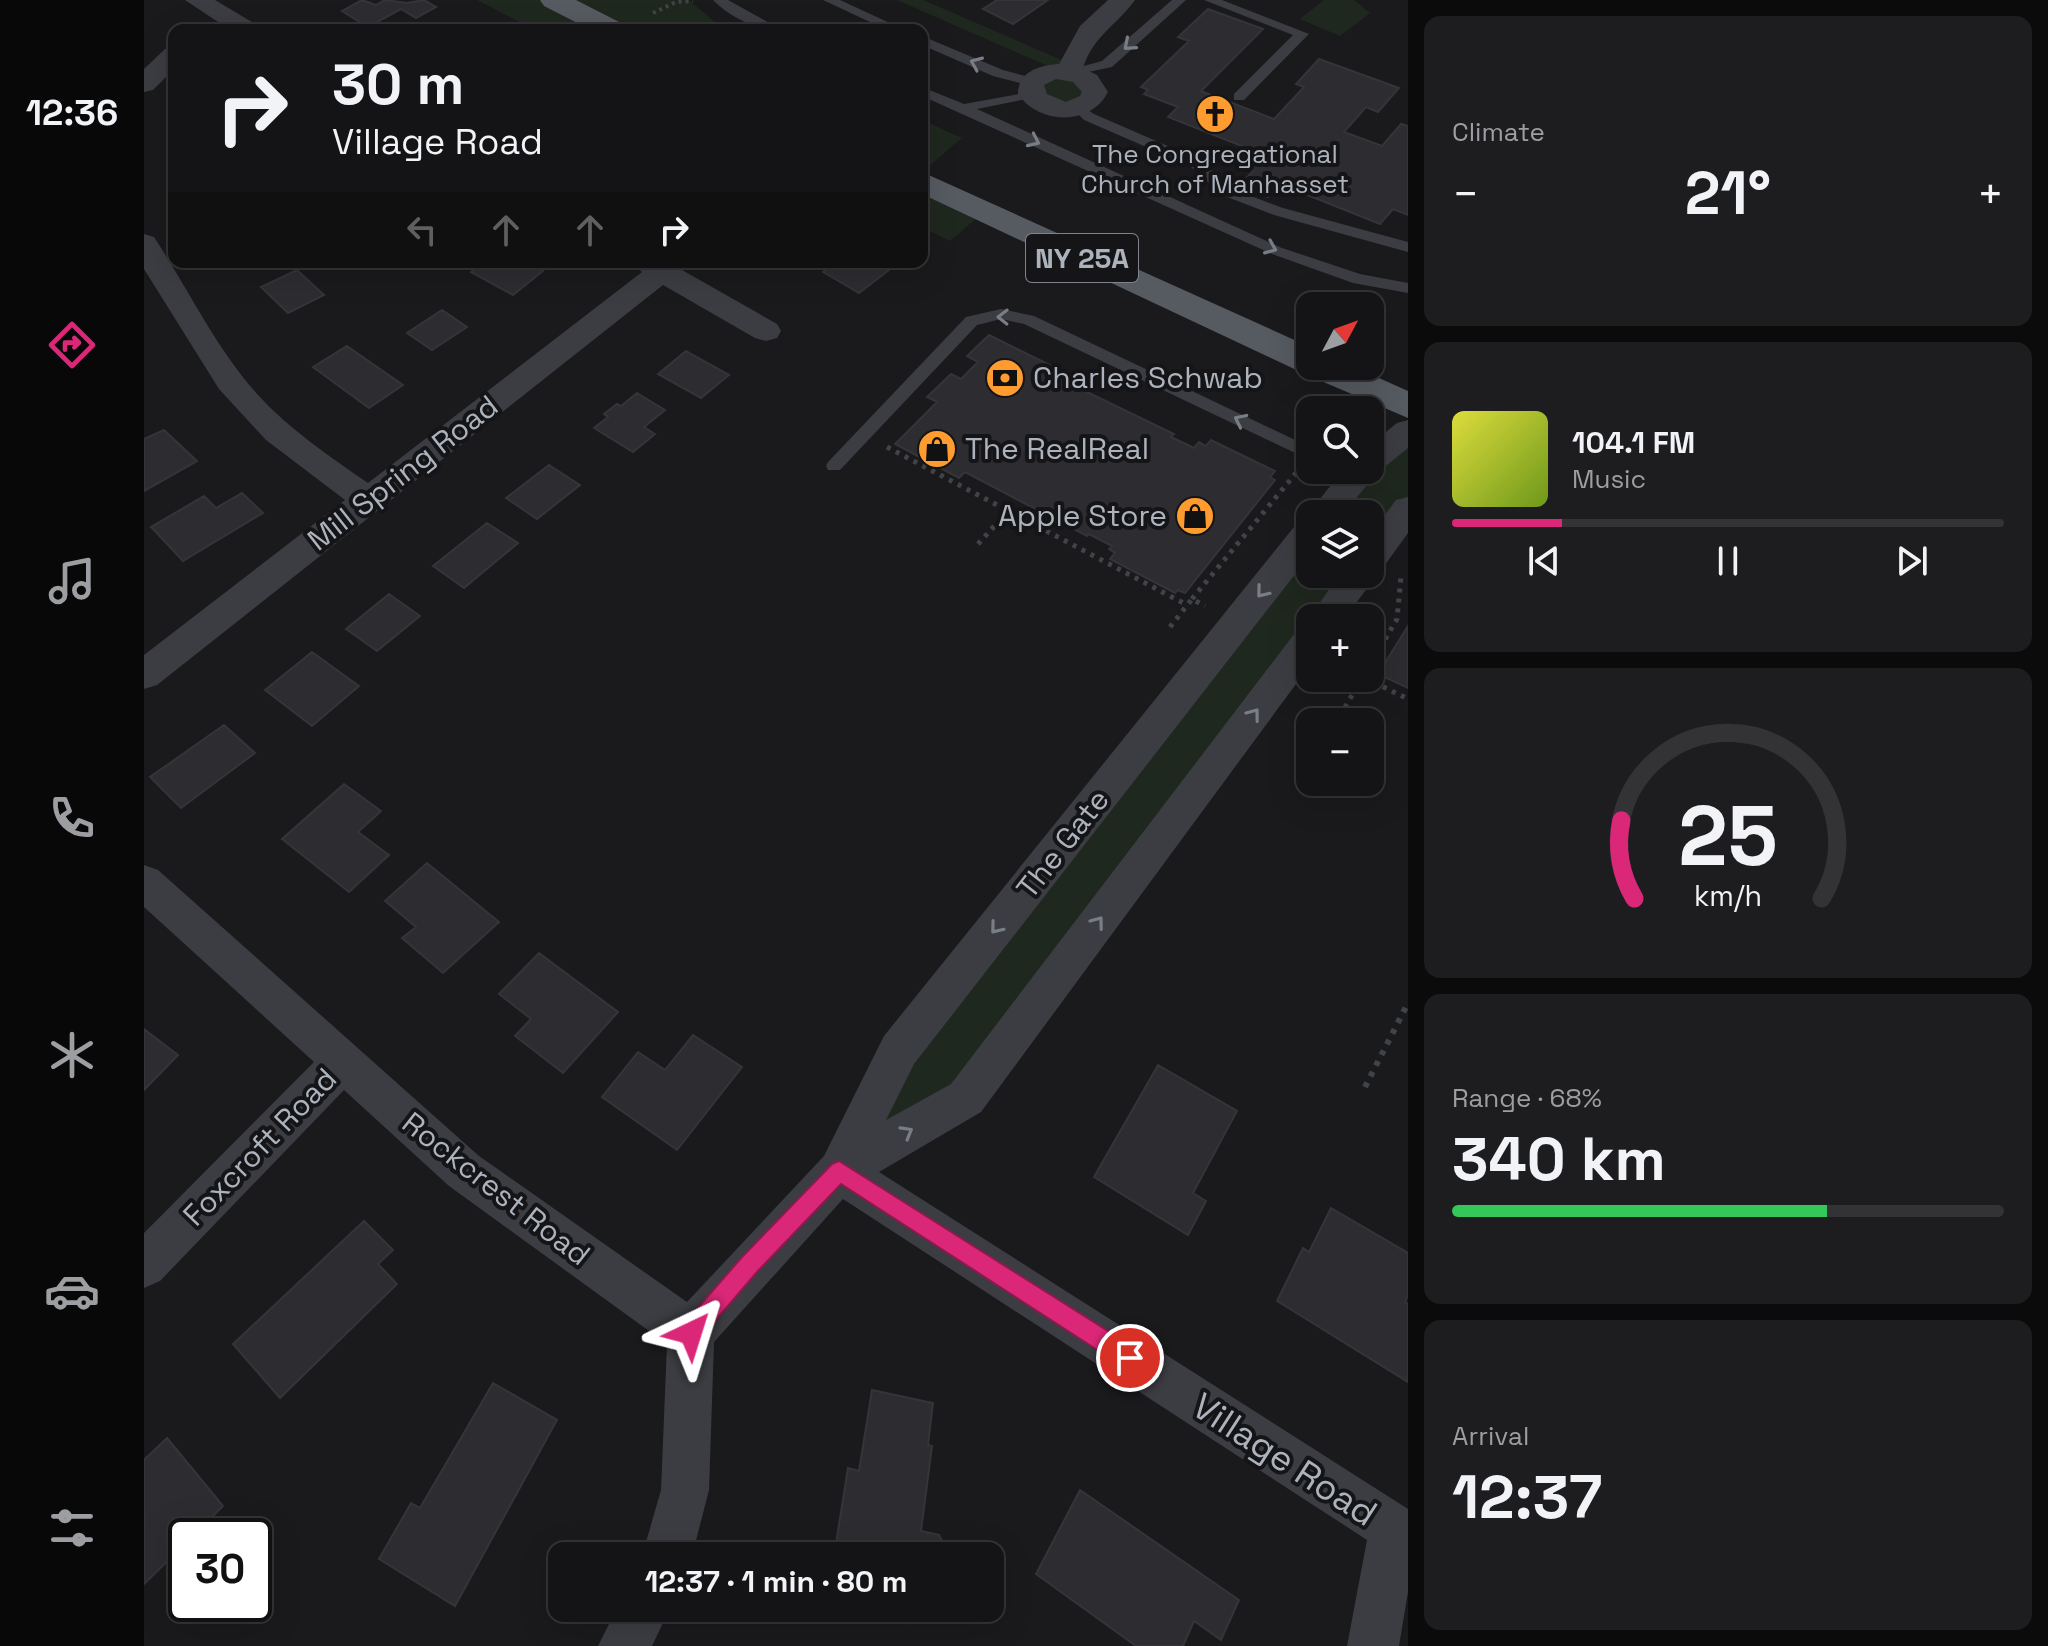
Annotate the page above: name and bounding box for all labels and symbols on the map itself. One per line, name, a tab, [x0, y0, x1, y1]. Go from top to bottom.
one-way arrow	[1123, 35, 1138, 50]
one-way arrow	[970, 57, 984, 73]
church icon: The Congregational Church of Manhasset	[1194, 93, 1236, 135]
one-way arrow	[1025, 131, 1040, 147]
place label: The Congregational Church of Manhasset	[1081, 137, 1349, 201]
road number: NY 25A	[1026, 234, 1138, 282]
one-way arrow	[1263, 238, 1277, 254]
north arrow	[1296, 292, 1384, 380]
one-way arrow	[996, 308, 1009, 326]
bank icon: Charles Schwab	[984, 357, 1026, 399]
place label: Charles Schwab	[1033, 358, 1263, 397]
street label: Mill Spring Road	[300, 386, 506, 559]
one-way arrow	[1233, 414, 1248, 430]
shop icon: The RealReal	[916, 428, 958, 470]
place label: The RealReal	[965, 429, 1149, 468]
shop icon: Apple Store	[1174, 495, 1216, 537]
place label: Apple Store	[998, 496, 1167, 535]
one-way arrow	[1257, 583, 1271, 598]
one-way arrow	[1244, 708, 1258, 723]
street label: The Gate	[1008, 781, 1118, 906]
one-way arrow	[1088, 916, 1102, 931]
one-way arrow	[991, 919, 1006, 933]
street label: Foxcroft Road	[174, 1059, 345, 1234]
street label: Rockcrest Road	[395, 1103, 598, 1274]
one-way arrow	[898, 1126, 913, 1142]
position arrow	[649, 1291, 733, 1375]
pin	[1096, 1324, 1164, 1392]
street label: Village Road	[1183, 1383, 1385, 1537]
speed limit sign: 30	[168, 1518, 272, 1622]

